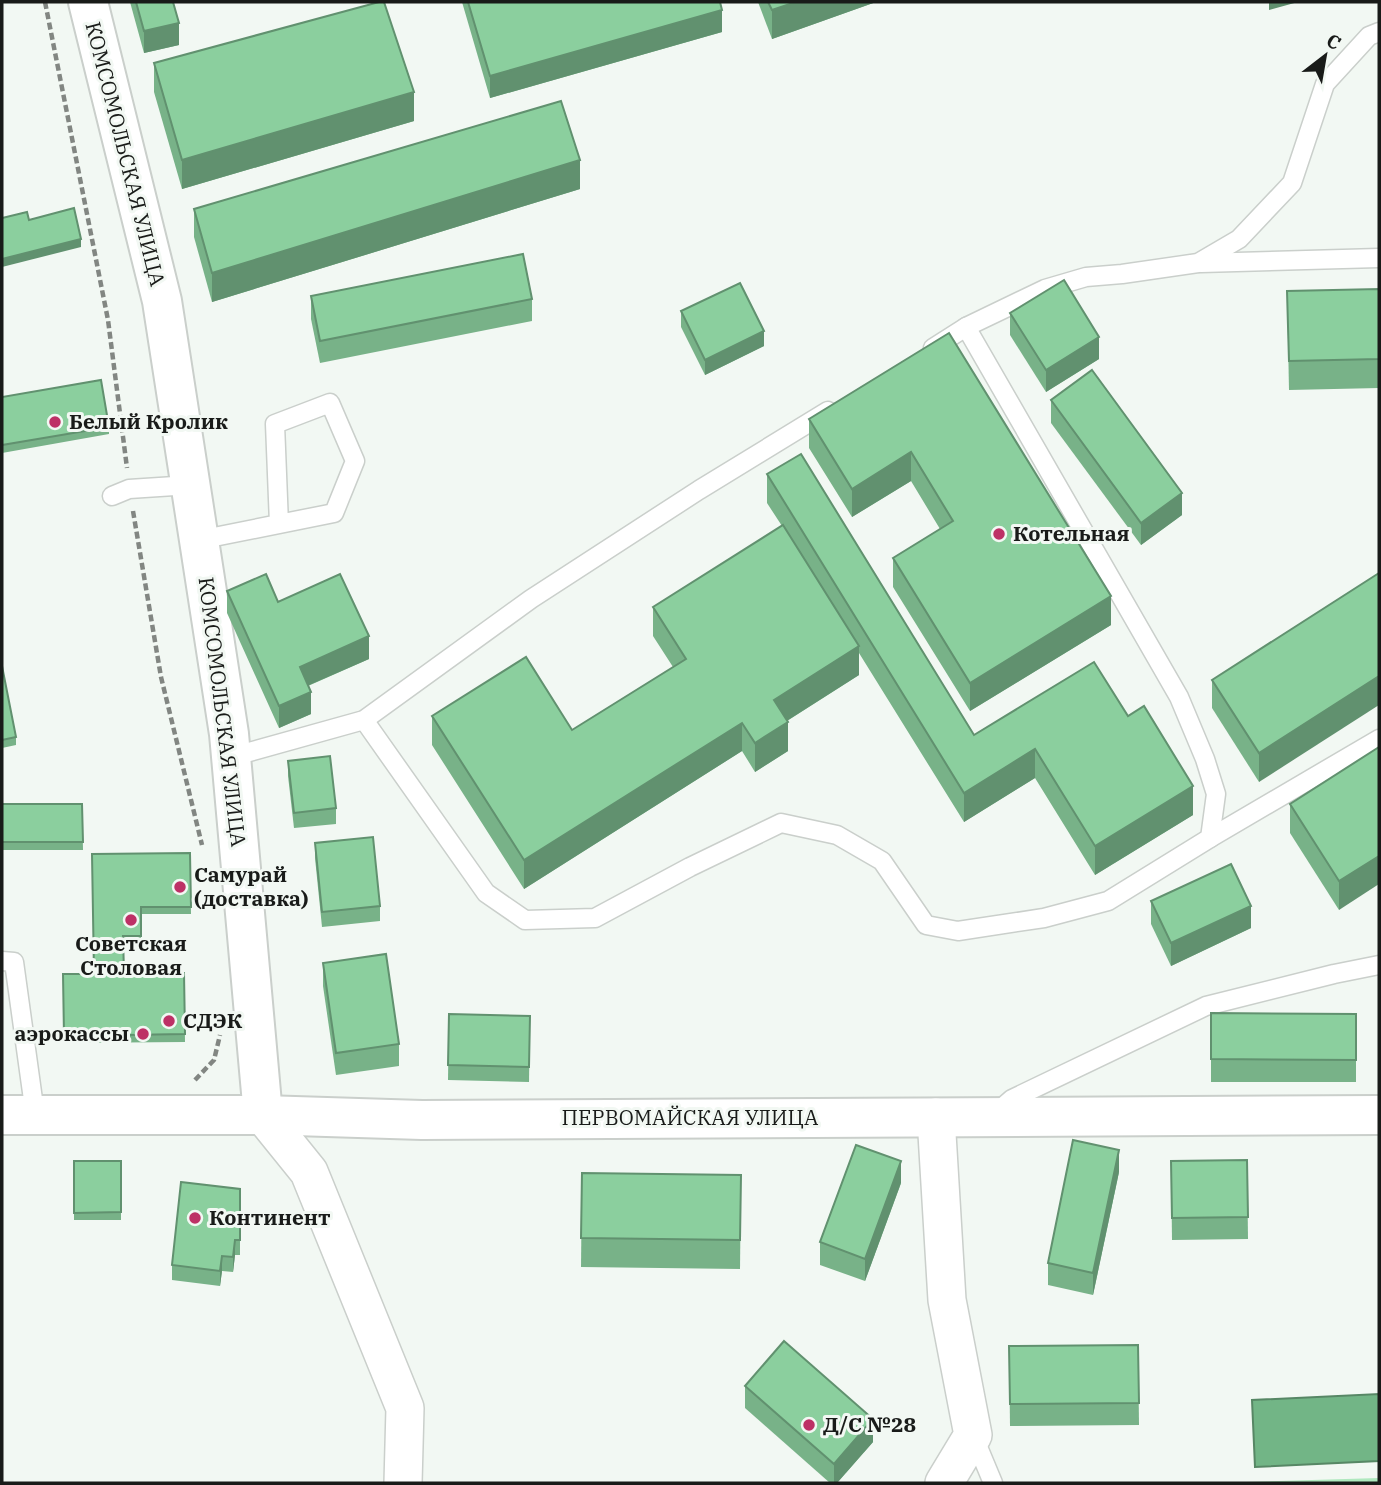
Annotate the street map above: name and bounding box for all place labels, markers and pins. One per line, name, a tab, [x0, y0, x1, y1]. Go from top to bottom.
place label: Белый Кролик	[69, 407, 228, 435]
marker: Белый Кролик	[47, 414, 63, 430]
place label: Котельная	[1013, 519, 1130, 547]
marker: Котельная	[991, 526, 1007, 542]
place label: Самурай (доставка)	[194, 860, 308, 912]
marker: Самурай (доставка)	[172, 879, 188, 895]
marker: Советская Столовая	[123, 912, 139, 928]
place label: Советская Столовая	[75, 929, 187, 981]
place label: СДЭК	[183, 1006, 243, 1034]
marker: СДЭК	[161, 1013, 177, 1029]
place label: аэрокассы	[15, 1019, 129, 1047]
marker: аэрокассы	[135, 1026, 151, 1042]
place label: Континент	[209, 1203, 331, 1231]
marker: Континент	[187, 1210, 203, 1226]
place label: Д/С №28	[823, 1410, 916, 1438]
marker: Д/С №28	[801, 1417, 817, 1433]

